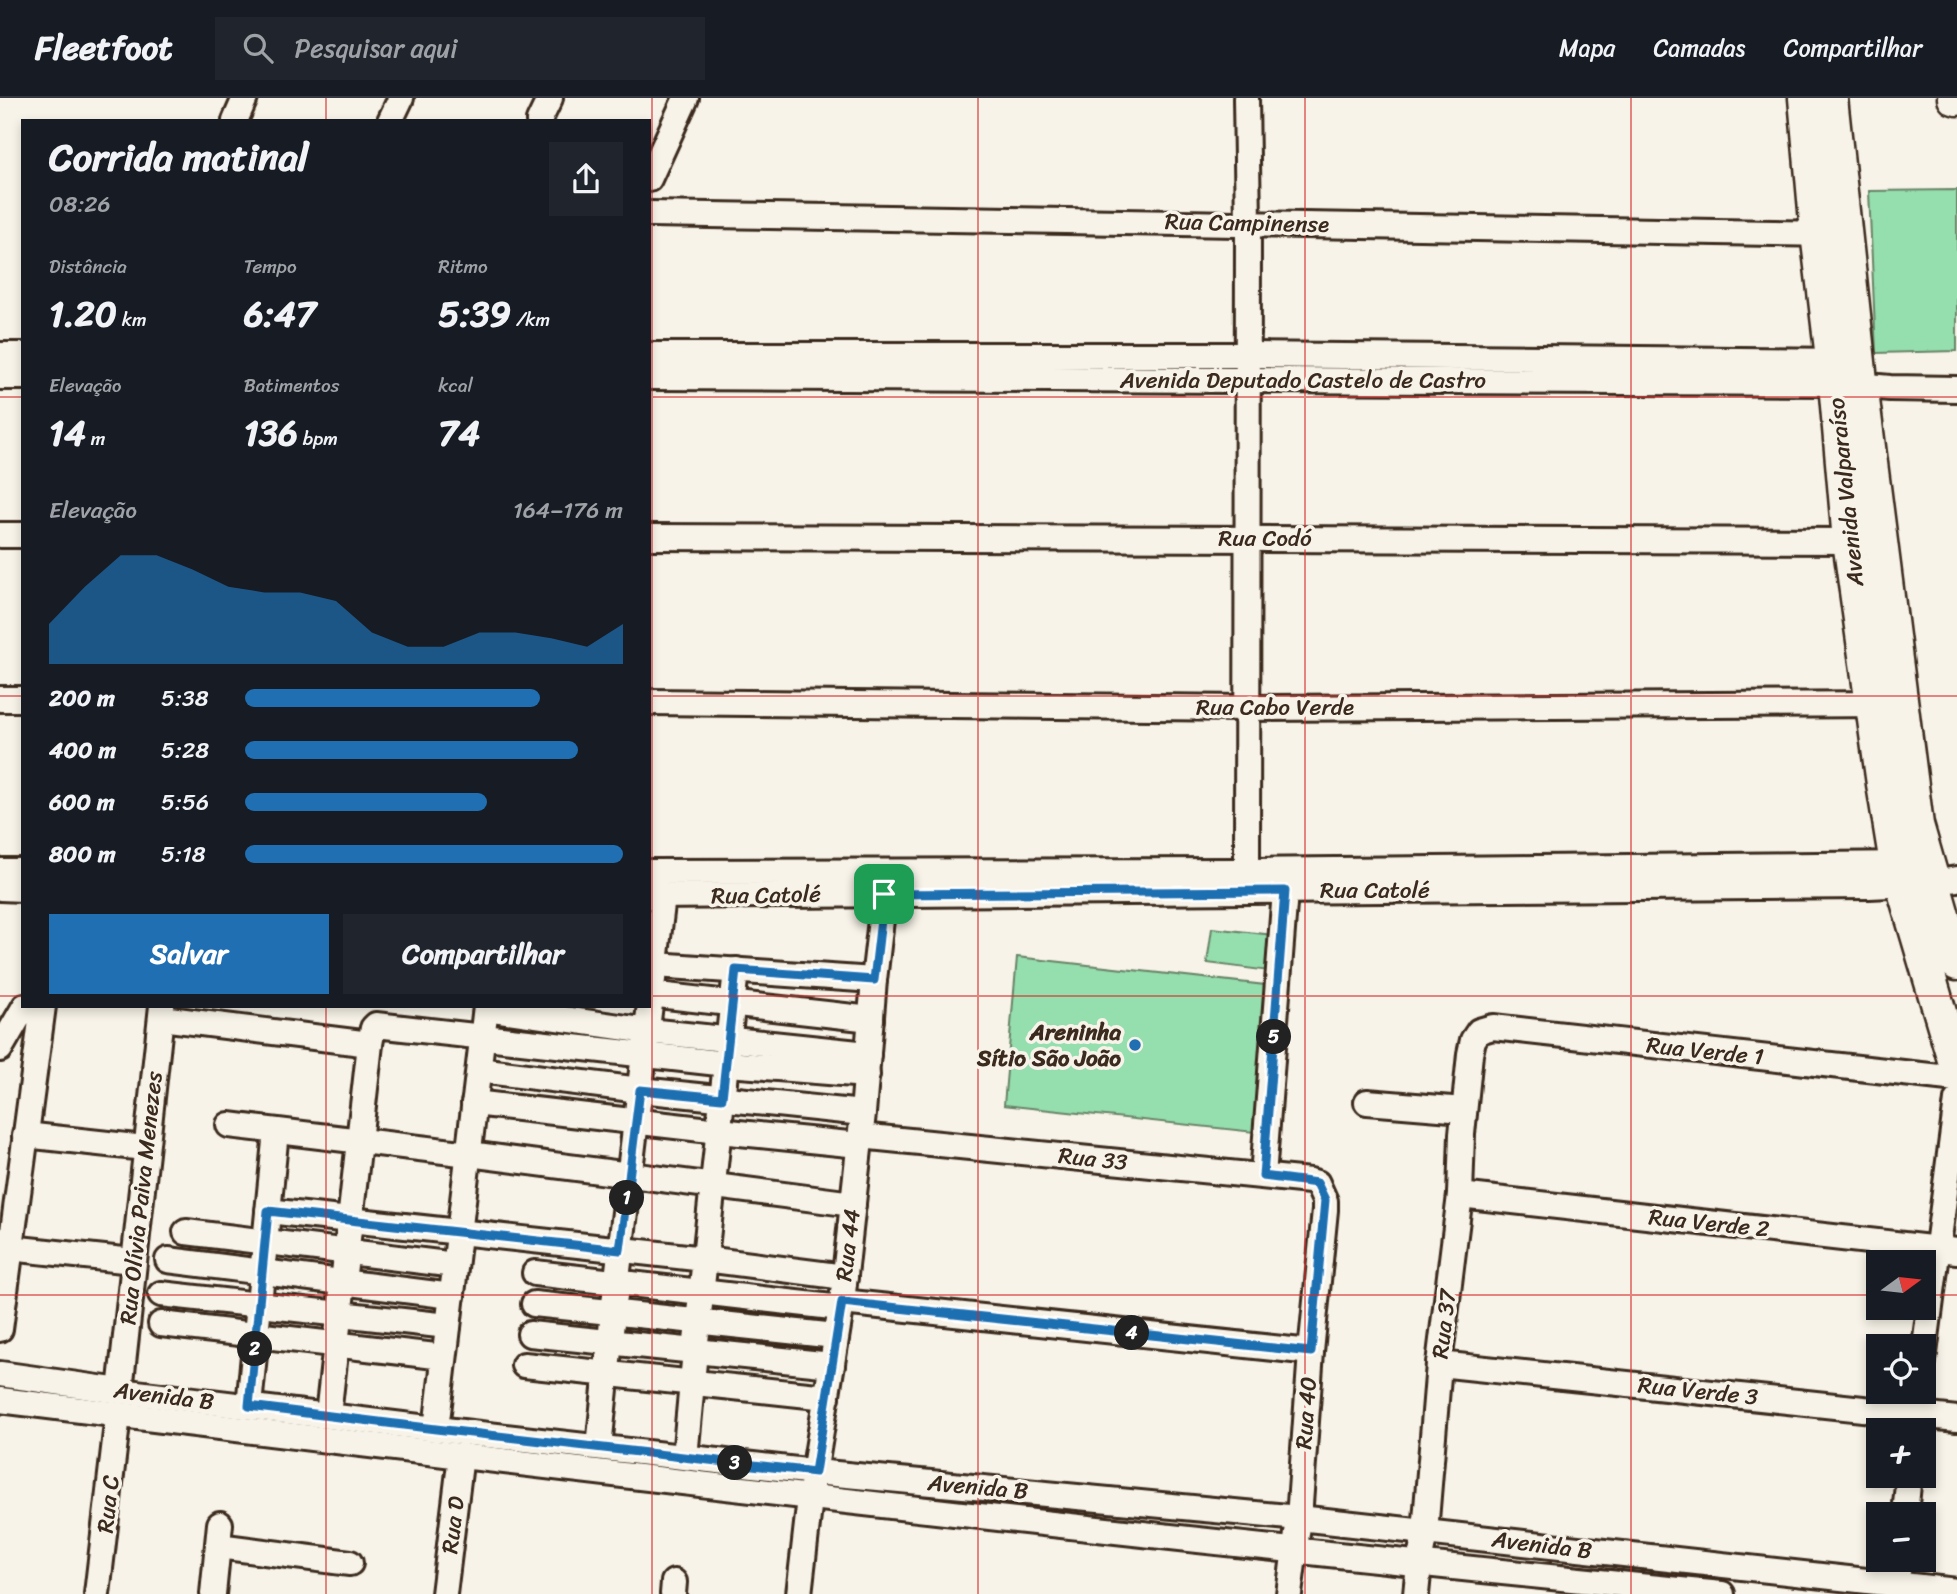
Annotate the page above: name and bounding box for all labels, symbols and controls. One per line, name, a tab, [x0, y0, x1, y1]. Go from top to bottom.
search box	[215, 17, 705, 80]
text: Fleetfoot	[35, 19, 173, 77]
text: Pesquisar aqui	[295, 25, 457, 71]
text: Mapa	[1559, 27, 1615, 69]
text: Camadas	[1653, 27, 1745, 69]
text: Compartilhar	[1783, 27, 1922, 69]
icon: search	[239, 29, 277, 67]
text: Corrida matinal	[49, 124, 309, 191]
button: share	[549, 142, 623, 216]
text: 08:26	[49, 184, 111, 225]
street label: Rua Campinense	[1165, 201, 1329, 245]
text: Distância	[49, 250, 127, 283]
text: Tempo	[244, 250, 297, 283]
text: Ritmo	[438, 250, 488, 283]
text: 1.20	[49, 283, 117, 345]
text: 6:47	[244, 283, 316, 345]
text: 5:39	[438, 283, 511, 345]
text: km	[117, 303, 147, 336]
text: /km	[511, 303, 550, 336]
street label: Avenida Deputado Castelo de Castro	[1119, 360, 1486, 401]
text: Elevação	[49, 369, 122, 402]
text: Batimentos	[244, 369, 340, 402]
text: kcal	[438, 369, 473, 402]
street label: Avenida Valparaíso	[1816, 395, 1876, 589]
text: 14	[49, 402, 86, 464]
text: 136	[244, 402, 298, 464]
text: 74	[438, 402, 480, 464]
text: m	[86, 422, 105, 455]
text: bpm	[298, 422, 338, 455]
text: Elevação	[49, 490, 137, 531]
text: 164–176 m	[513, 490, 623, 531]
street label: Rua Codó	[1218, 518, 1312, 559]
text: 200 m	[49, 678, 115, 719]
text: 5:38	[161, 678, 209, 719]
street label: Rua Cabo Verde	[1196, 687, 1354, 728]
text: 400 m	[49, 730, 116, 771]
text: 5:28	[161, 730, 209, 771]
text: 600 m	[49, 782, 115, 823]
text: 5:56	[161, 782, 209, 823]
text: 800 m	[49, 834, 116, 875]
text: 5:18	[161, 834, 206, 875]
pin	[854, 864, 914, 924]
street label: Rua Catolé	[1320, 870, 1430, 911]
street label: Rua Catolé	[711, 874, 821, 916]
icon: arrive	[865, 875, 903, 913]
button: Salvar	[49, 914, 329, 994]
button: Compartilhar	[343, 914, 623, 994]
place label: Areninha Sítio São João	[976, 1012, 1121, 1079]
pin: 5	[1256, 1020, 1292, 1054]
text: 5	[1268, 1020, 1279, 1053]
street label: Rua Verde 1	[1644, 1024, 1766, 1078]
marker: Areninha Sítio São João	[1127, 1037, 1143, 1053]
street label: Rua Olívia Paiva Menezes	[107, 1069, 175, 1327]
street label: Rua 33	[1057, 1135, 1130, 1183]
pin: 1	[610, 1180, 644, 1216]
text: 1	[622, 1181, 631, 1214]
street label: Rua Verde 2	[1647, 1196, 1771, 1250]
street label: Rua 44	[823, 1206, 873, 1284]
north arrow	[1866, 1250, 1936, 1320]
map controls	[1866, 1250, 1936, 1572]
street label: Rua 37	[1419, 1285, 1469, 1361]
pin: 4	[1114, 1316, 1150, 1350]
text: 4	[1126, 1316, 1137, 1349]
pin: 2	[238, 1332, 272, 1366]
text: 2	[249, 1332, 260, 1365]
button: locate	[1866, 1334, 1936, 1404]
street label: Rua Verde 3	[1636, 1364, 1760, 1418]
street label: Avenida B	[111, 1369, 216, 1422]
street label: Rua 40	[1283, 1375, 1329, 1451]
button: +	[1866, 1418, 1936, 1488]
pin: 3	[718, 1446, 752, 1480]
text: 3	[729, 1446, 740, 1479]
street label: Avenida B	[925, 1462, 1030, 1512]
street label: Rua C	[85, 1473, 131, 1535]
street label: Rua D	[429, 1494, 477, 1556]
button: −	[1866, 1502, 1936, 1572]
street label: Avenida B	[1489, 1518, 1594, 1571]

